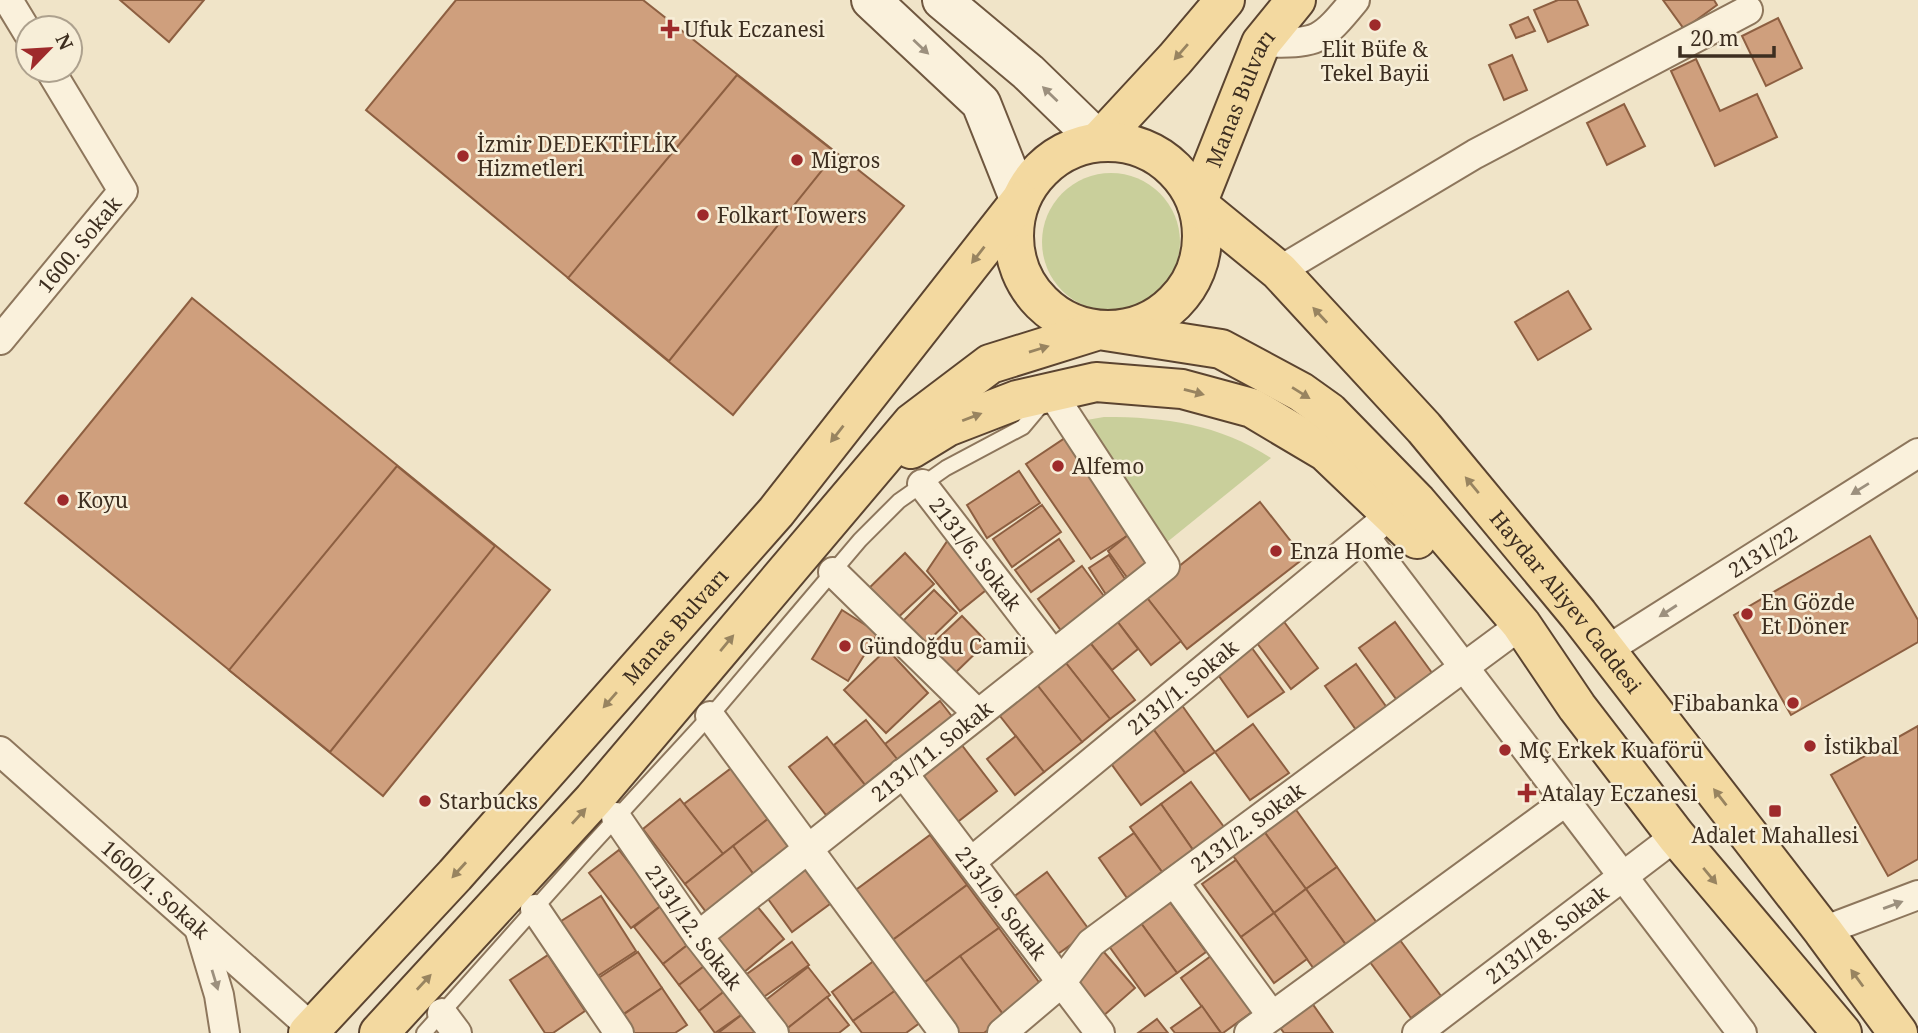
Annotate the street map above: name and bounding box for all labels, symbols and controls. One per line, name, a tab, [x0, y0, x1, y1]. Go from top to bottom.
north arrow	[14, 14, 84, 84]
scale bar	[1680, 14, 1774, 58]
place label: Ufuk Eczanesi	[684, 15, 825, 43]
marker: Elit Büfe & Tekel Bayii	[1367, 17, 1383, 33]
marker: Ufuk Eczanesi	[662, 21, 678, 37]
street label: Manas Bulvarı	[1199, 23, 1281, 171]
text: 20 m	[1690, 24, 1739, 52]
text: N	[49, 30, 79, 54]
place label: Elit Büfe & Tekel Bayii	[1321, 35, 1430, 87]
one-way arrow	[912, 38, 929, 54]
one-way arrow	[1173, 43, 1189, 61]
one-way arrow	[1042, 86, 1059, 102]
place label: İzmir DEDEKTİFLİK Hizmetleri	[477, 130, 678, 182]
place label: Migros	[811, 146, 880, 174]
marker: İzmir DEDEKTİFLİK Hizmetleri	[455, 148, 471, 164]
marker: Migros	[789, 152, 805, 168]
street label: 1600. Sokak	[31, 190, 128, 299]
place label: Folkart Towers	[717, 201, 867, 229]
marker: Folkart Towers	[695, 207, 711, 223]
one-way arrow	[971, 246, 985, 264]
one-way arrow	[1312, 306, 1328, 324]
one-way arrow	[1029, 343, 1050, 353]
one-way arrow	[1292, 386, 1311, 399]
one-way arrow	[1183, 387, 1205, 398]
one-way arrow	[962, 412, 983, 423]
one-way arrow	[831, 425, 845, 443]
place label: Alfemo	[1072, 452, 1144, 480]
marker: Alfemo	[1050, 458, 1066, 474]
one-way arrow	[1464, 476, 1479, 494]
one-way arrow	[1850, 482, 1869, 495]
place label: Koyu	[77, 486, 128, 514]
street label: 2131/6. Sokak	[923, 491, 1029, 616]
marker: Koyu	[55, 492, 71, 508]
street label: Haydar Aliyev Caddesi	[1484, 505, 1648, 699]
street label: 2131/22	[1723, 519, 1802, 584]
place label: Enza Home	[1290, 537, 1405, 565]
marker: Enza Home	[1268, 543, 1284, 559]
street label: Manas Bulvarı	[616, 562, 734, 690]
place label: En Gözde Et Döner	[1761, 588, 1855, 640]
one-way arrow	[1658, 605, 1678, 618]
marker: En Gözde Et Döner	[1739, 606, 1755, 622]
place label: Gündoğdu Camii	[859, 632, 1027, 660]
street label: 2131/1. Sokak	[1121, 633, 1244, 741]
one-way arrow	[719, 634, 734, 651]
marker: Gündoğdu Camii	[837, 638, 853, 654]
place label: Fibabanka	[1673, 689, 1779, 717]
one-way arrow	[602, 691, 618, 709]
street label: 2131/11. Sokak	[865, 694, 999, 808]
marker: Fibabanka	[1785, 695, 1801, 711]
place label: İstikbal	[1824, 732, 1899, 760]
place label: MÇ Erkek Kuaförü	[1519, 736, 1703, 764]
marker: İstikbal	[1802, 738, 1818, 754]
marker: MÇ Erkek Kuaförü	[1497, 742, 1513, 758]
street label: 2131/2. Sokak	[1185, 775, 1311, 879]
place label: Atalay Eczanesi	[1541, 779, 1697, 807]
marker: Atalay Eczanesi	[1519, 785, 1535, 801]
place label: Starbucks	[439, 787, 538, 815]
one-way arrow	[1713, 788, 1727, 806]
marker: Starbucks	[417, 793, 433, 809]
marker: Adalet Mahallesi	[1767, 803, 1783, 819]
one-way arrow	[571, 807, 587, 825]
place label: Adalet Mahallesi	[1692, 821, 1859, 849]
street label: 1600/1. Sokak	[96, 834, 216, 945]
street label: 2131/9. Sokak	[949, 840, 1054, 966]
street label: 2131/12. Sokak	[639, 860, 749, 996]
one-way arrow	[451, 861, 467, 879]
one-way arrow	[1702, 867, 1718, 885]
street label: 2131/18. Sokak	[1480, 878, 1614, 990]
one-way arrow	[1883, 899, 1904, 910]
one-way arrow	[1851, 969, 1865, 987]
one-way arrow	[210, 970, 220, 991]
one-way arrow	[416, 973, 432, 991]

